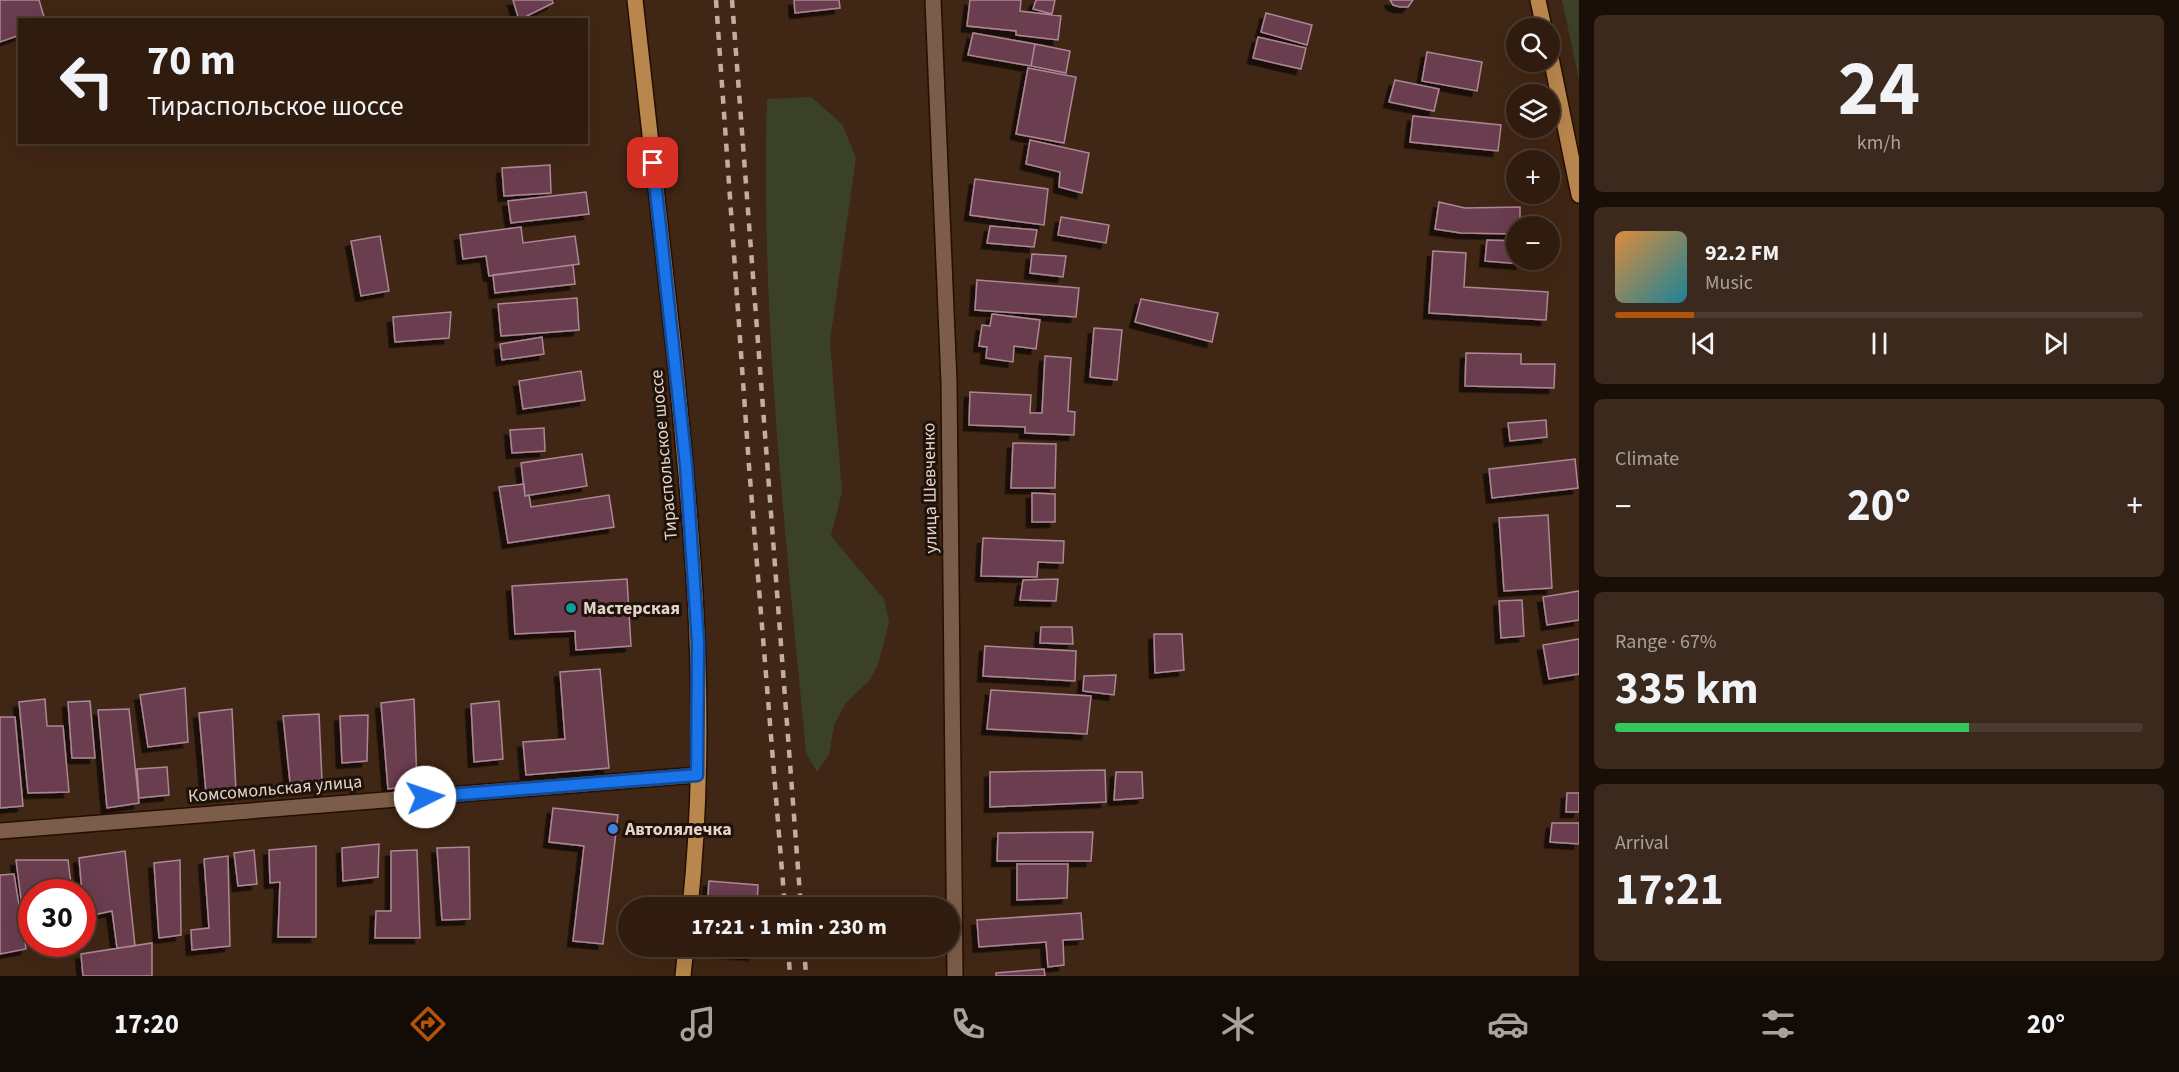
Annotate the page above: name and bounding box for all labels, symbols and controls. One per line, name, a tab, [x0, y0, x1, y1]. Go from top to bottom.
map controls	[1506, 18, 1560, 270]
button: search	[1506, 18, 1560, 72]
text: 70 m	[147, 31, 236, 91]
text: 24	[1838, 34, 1920, 145]
icon: left	[48, 42, 126, 120]
button: layers	[1506, 84, 1560, 138]
text: Тираспольское шоссе	[147, 87, 404, 126]
text: km/h	[1857, 129, 1901, 157]
pin	[627, 137, 678, 188]
icon: arrive	[636, 146, 669, 179]
button: +	[1506, 150, 1560, 204]
button: −	[1506, 216, 1560, 270]
text: 92.2 FM	[1705, 237, 1779, 269]
text: Music	[1705, 269, 1753, 297]
icon: previous	[1687, 327, 1720, 360]
icon: pause	[1863, 327, 1896, 360]
icon: next	[2039, 327, 2072, 360]
street label: Тираспольское шоссе	[644, 369, 684, 541]
street label: улица Шевченко	[916, 422, 944, 554]
text: Climate	[1615, 445, 1679, 473]
text: 20°	[1847, 474, 1911, 538]
text: −	[1615, 483, 1631, 530]
text: +	[2127, 483, 2143, 530]
place label: Мастерская	[583, 596, 680, 621]
marker: Мастерская	[564, 601, 578, 615]
text: Range · 67%	[1615, 628, 1716, 656]
text: 335 km	[1615, 657, 1759, 721]
position arrow	[393, 765, 457, 829]
street label: Комсомольская улица	[187, 769, 363, 809]
place label: Автолялечка	[624, 817, 732, 842]
marker: Автолялечка	[606, 822, 620, 836]
text: Arrival	[1615, 829, 1669, 857]
text: 17:21	[1615, 858, 1724, 922]
speed limit sign: 30	[18, 879, 96, 957]
text: 17:21 · 1 min · 230 m	[691, 911, 887, 943]
icon: directions	[407, 1003, 449, 1045]
icon: music	[677, 1003, 719, 1045]
icon: phone	[947, 1003, 989, 1045]
icon: climate	[1217, 1003, 1259, 1045]
icon: car	[1487, 1003, 1529, 1045]
icon: filters	[1757, 1003, 1799, 1045]
text: 17:20	[114, 1005, 179, 1044]
text: 20°	[2027, 1005, 2065, 1044]

